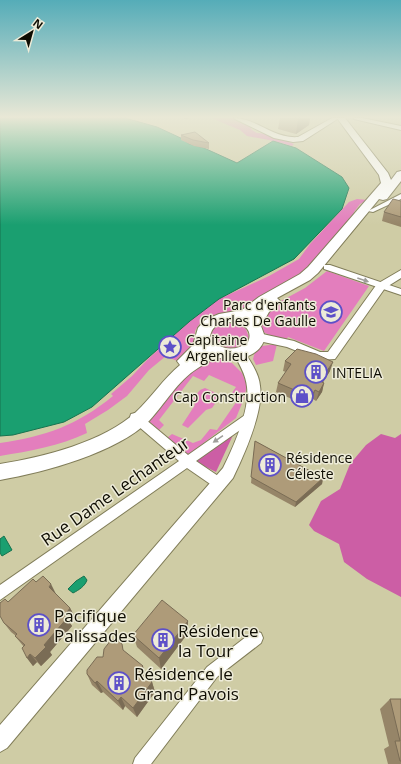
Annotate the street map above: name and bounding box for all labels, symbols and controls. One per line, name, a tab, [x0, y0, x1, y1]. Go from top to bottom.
north arrow	[12, 12, 52, 52]
text: N	[30, 15, 46, 32]
one-way arrow	[358, 277, 370, 283]
place label: Parc d'enfants Charles De Gaulle	[200, 295, 316, 330]
school or university icon: Parc d'enfants Charles De Gaulle	[318, 299, 344, 325]
place label: Capitaine Argenlieu	[186, 330, 248, 365]
place icon: Capitaine Argenlieu	[157, 334, 183, 360]
building icon: INTELIA	[303, 359, 329, 385]
place label: INTELIA	[332, 363, 382, 382]
shop icon: Cap Construction	[289, 383, 315, 409]
place label: Cap Construction	[173, 387, 286, 406]
street label: Rue Dame Lechanteur	[36, 431, 194, 551]
one-way arrow	[213, 435, 223, 443]
place label: Résidence Céleste	[286, 448, 352, 483]
building icon: Résidence Céleste	[257, 452, 283, 478]
place label: Pacifique Palissades	[54, 604, 136, 647]
building icon: Pacifique Palissades	[26, 612, 52, 638]
place label: Résidence la Tour	[178, 619, 259, 662]
building icon: Résidence la Tour	[150, 627, 176, 653]
place label: Résidence le Grand Pavois	[134, 662, 239, 705]
building icon: Résidence le Grand Pavois	[106, 670, 132, 696]

